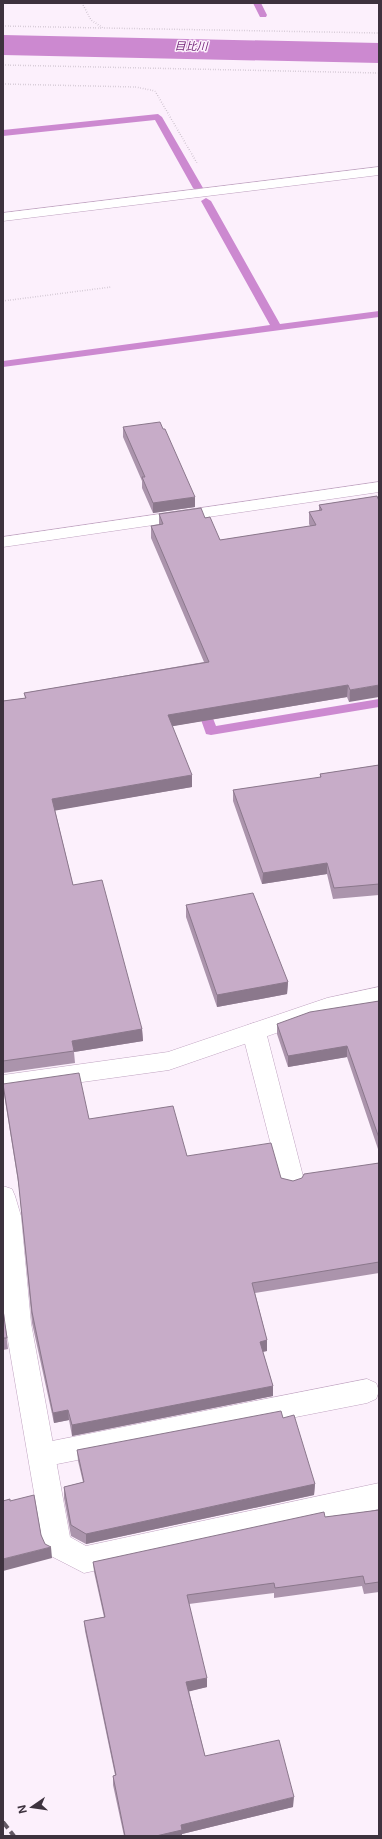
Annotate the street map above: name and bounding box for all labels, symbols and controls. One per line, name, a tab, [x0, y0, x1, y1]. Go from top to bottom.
water label: 目比川	[174, 39, 209, 53]
north arrow	[12, 1787, 52, 1827]
text: N	[14, 1804, 30, 1815]

